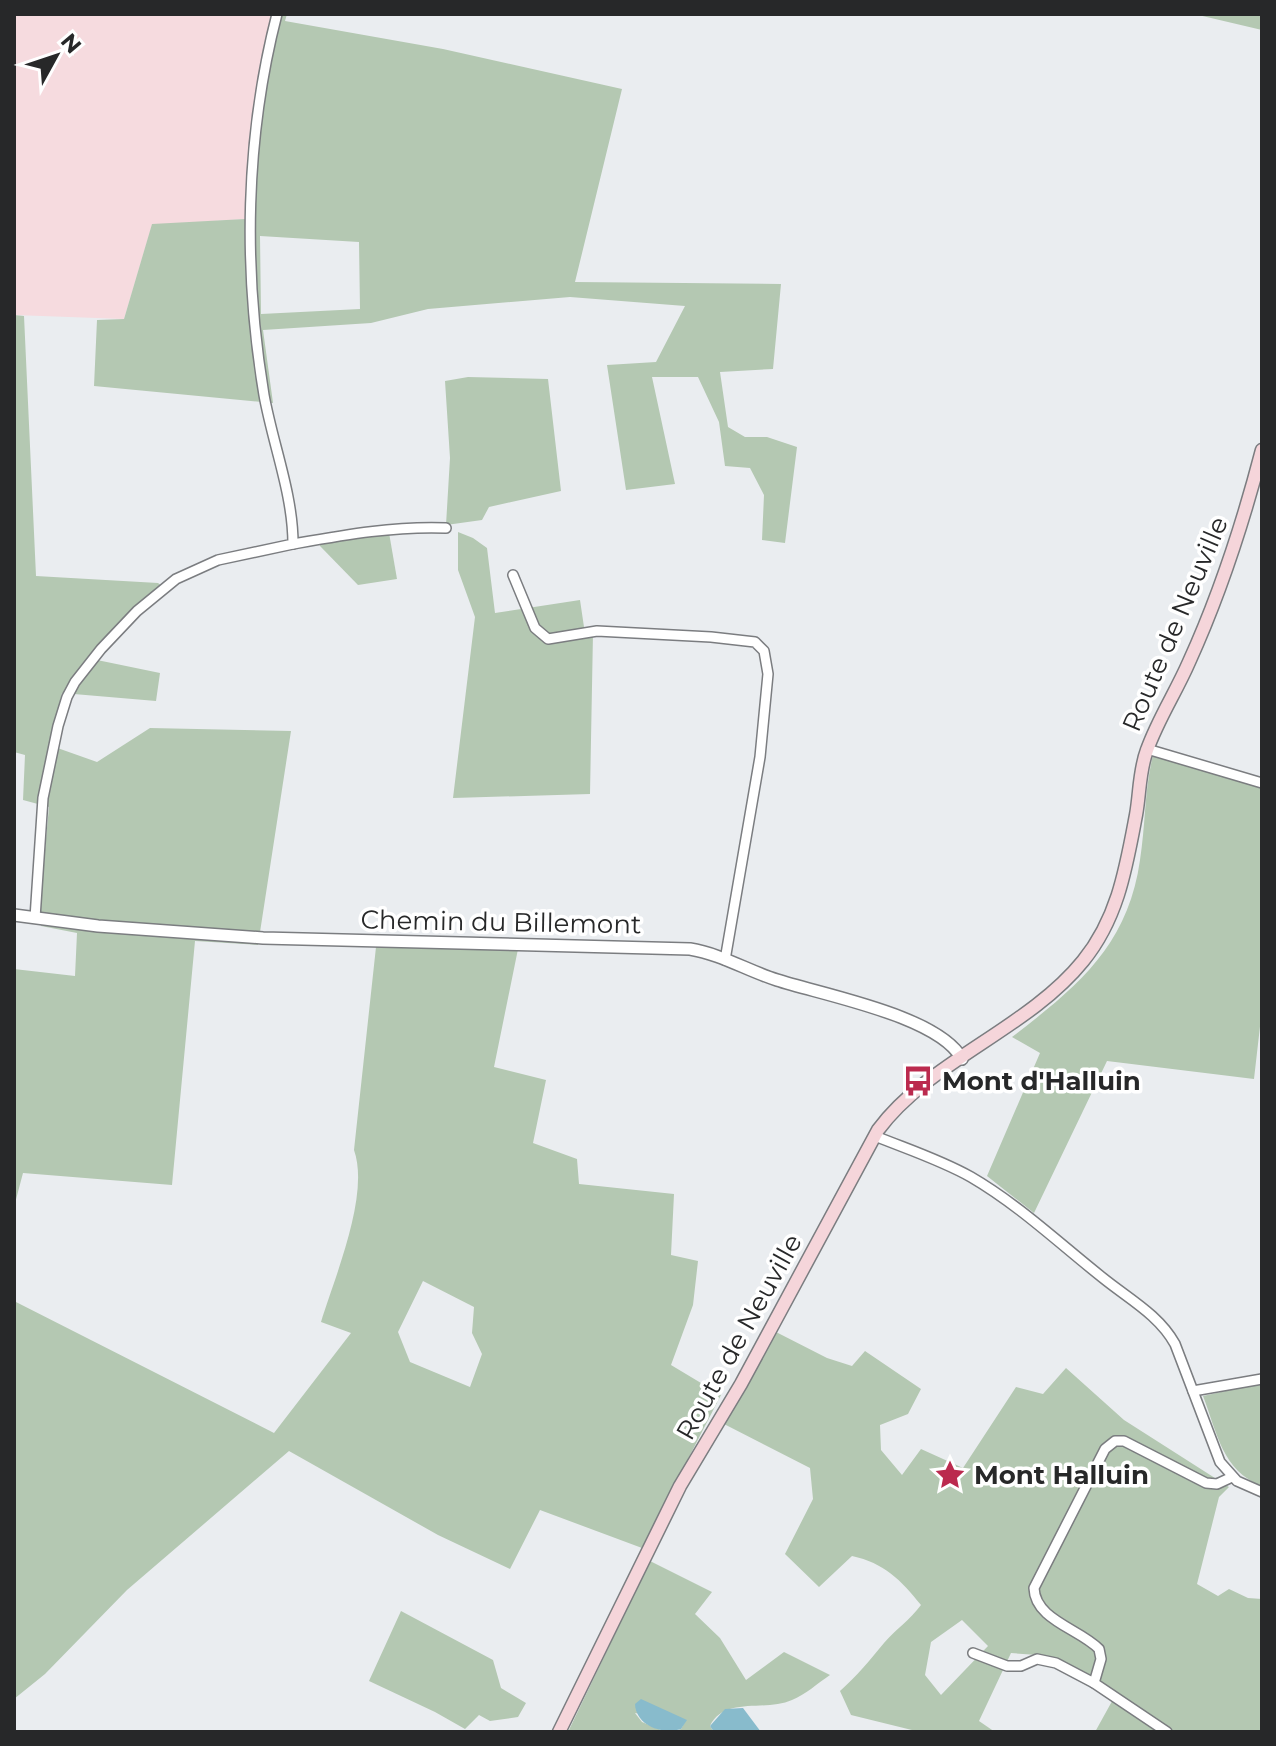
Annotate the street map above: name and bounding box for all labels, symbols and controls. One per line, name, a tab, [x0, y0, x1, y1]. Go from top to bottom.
north arrow	[16, 16, 96, 96]
text: N	[55, 28, 87, 59]
street label: Route de Neuville	[1115, 512, 1235, 736]
street label: Chemin du Billemont	[360, 904, 642, 940]
bus stop icon: Mont d'Halluin	[901, 1064, 935, 1098]
place label: Mont d'Halluin	[942, 1065, 1141, 1097]
street label: Route de Neuville	[669, 1228, 809, 1446]
place icon: Mont Halluin	[933, 1458, 967, 1492]
place label: Mont Halluin	[974, 1459, 1149, 1491]

